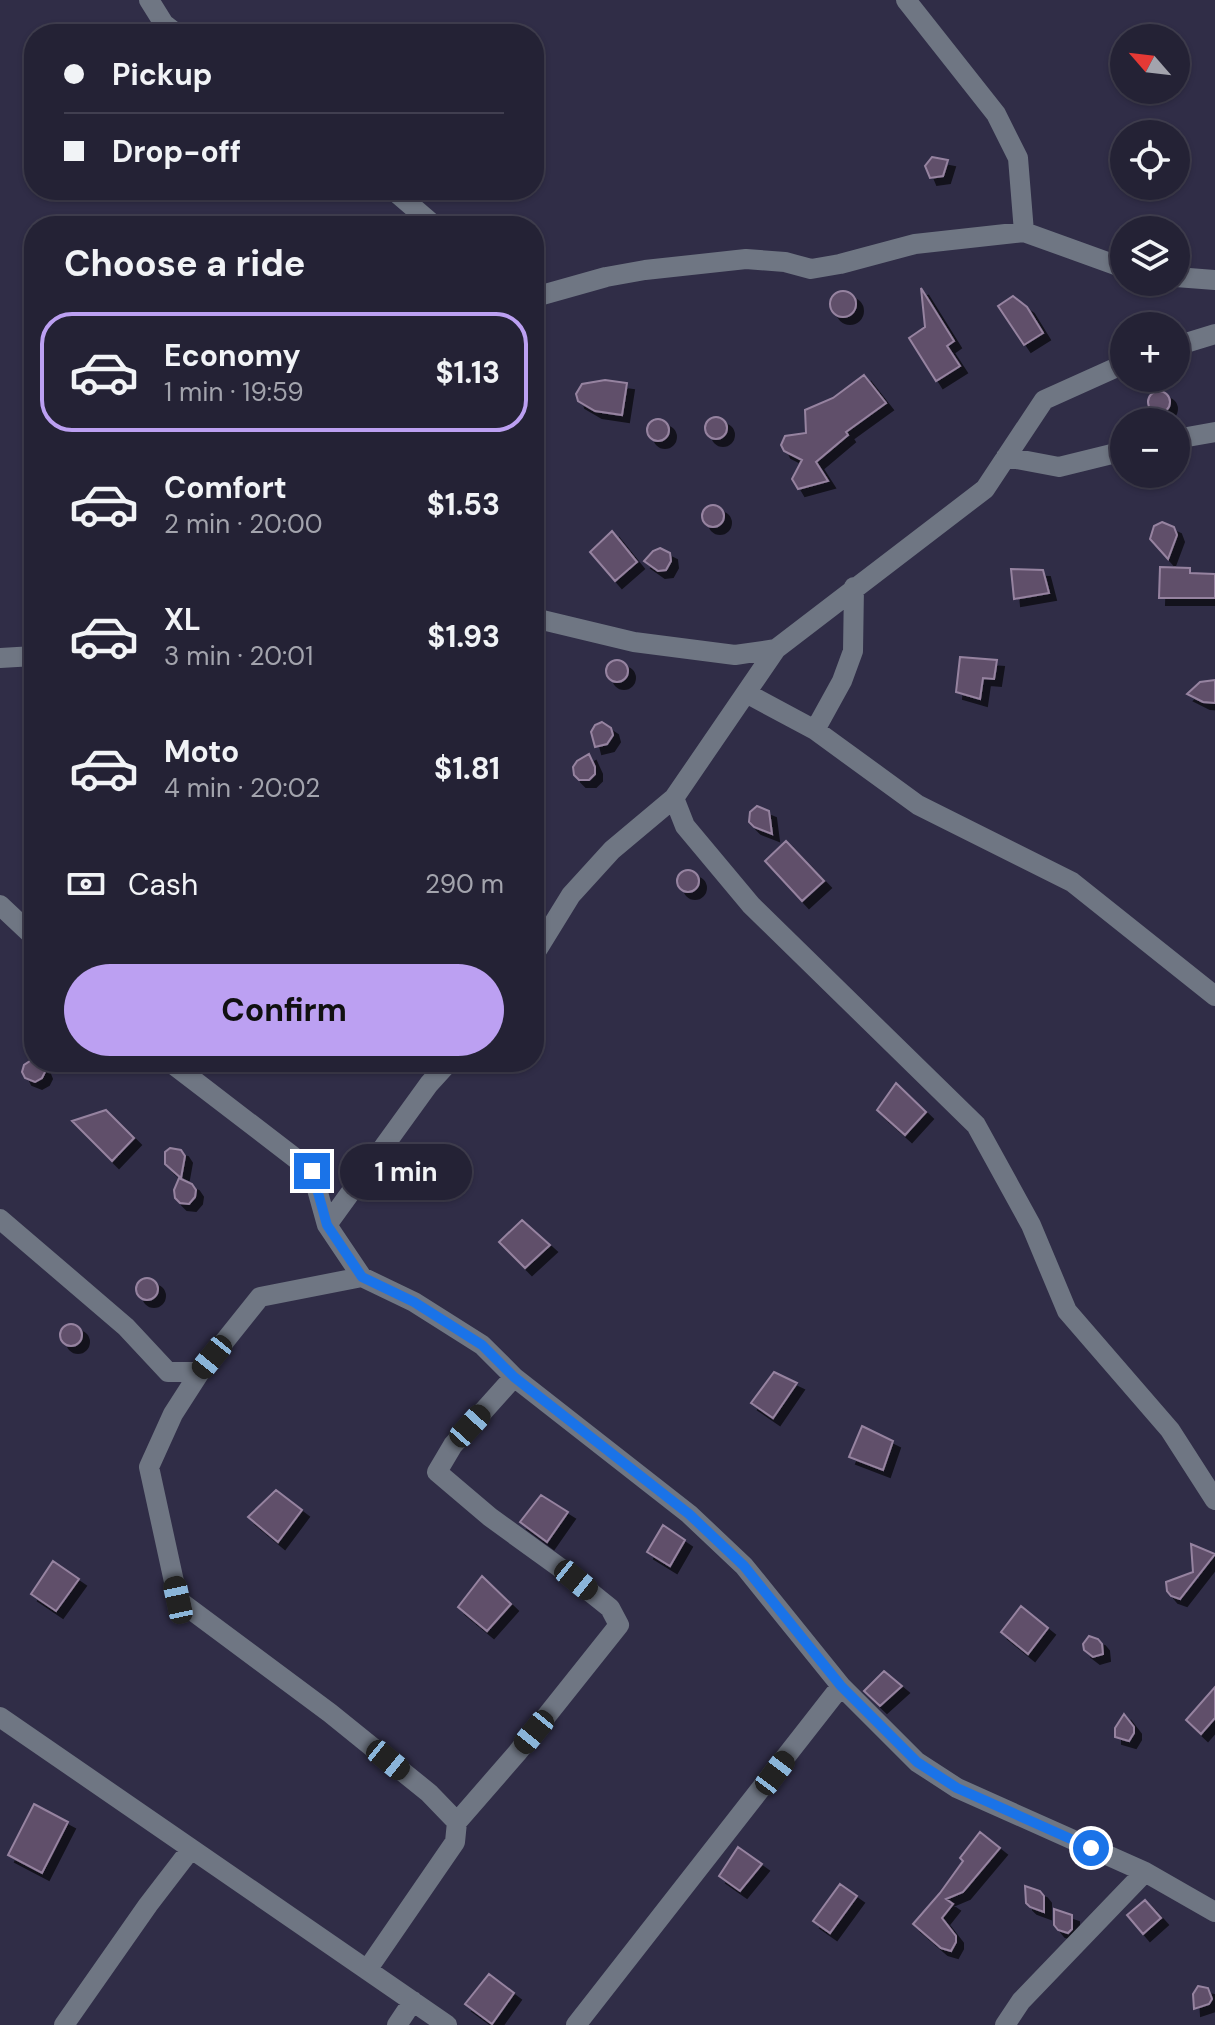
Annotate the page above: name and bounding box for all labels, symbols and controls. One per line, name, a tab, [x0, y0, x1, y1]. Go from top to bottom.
north arrow	[1110, 24, 1190, 104]
map controls	[1110, 24, 1190, 488]
text: Pickup	[112, 55, 212, 94]
button: locate	[1110, 120, 1190, 200]
text: Drop-off	[112, 132, 241, 171]
button: layers	[1110, 216, 1190, 296]
text: Choose a ride	[64, 240, 305, 287]
button: +	[1110, 312, 1190, 392]
icon: car	[68, 336, 140, 408]
text: Economy	[164, 336, 301, 375]
text: $1.13	[435, 353, 500, 392]
text: 1 min · 19:59	[164, 375, 303, 409]
button: −	[1110, 408, 1190, 488]
icon: car	[68, 468, 140, 540]
text: Comfort	[164, 468, 287, 507]
text: $1.53	[427, 485, 500, 524]
text: 2 min · 20:00	[164, 507, 323, 541]
icon: car	[68, 600, 140, 672]
text: XL	[164, 600, 201, 639]
text: $1.93	[427, 617, 500, 656]
text: 3 min · 20:01	[164, 639, 313, 673]
icon: car	[68, 732, 140, 804]
text: Moto	[164, 732, 239, 771]
text: $1.81	[434, 749, 500, 788]
text: 4 min · 20:02	[164, 771, 320, 805]
icon: cash	[64, 862, 108, 906]
text: Cash	[128, 865, 198, 904]
text: 290 m	[425, 867, 504, 901]
button: Confirm	[64, 964, 504, 1056]
callout: 1 min	[340, 1143, 472, 1199]
route end	[294, 1153, 330, 1189]
text: 1 min	[374, 1155, 438, 1189]
car	[188, 1331, 236, 1383]
car	[445, 1400, 495, 1452]
car	[550, 1556, 602, 1604]
car	[161, 1574, 195, 1626]
car	[510, 1706, 558, 1758]
car	[362, 1736, 414, 1784]
car	[751, 1747, 799, 1799]
route start	[1073, 1830, 1109, 1866]

